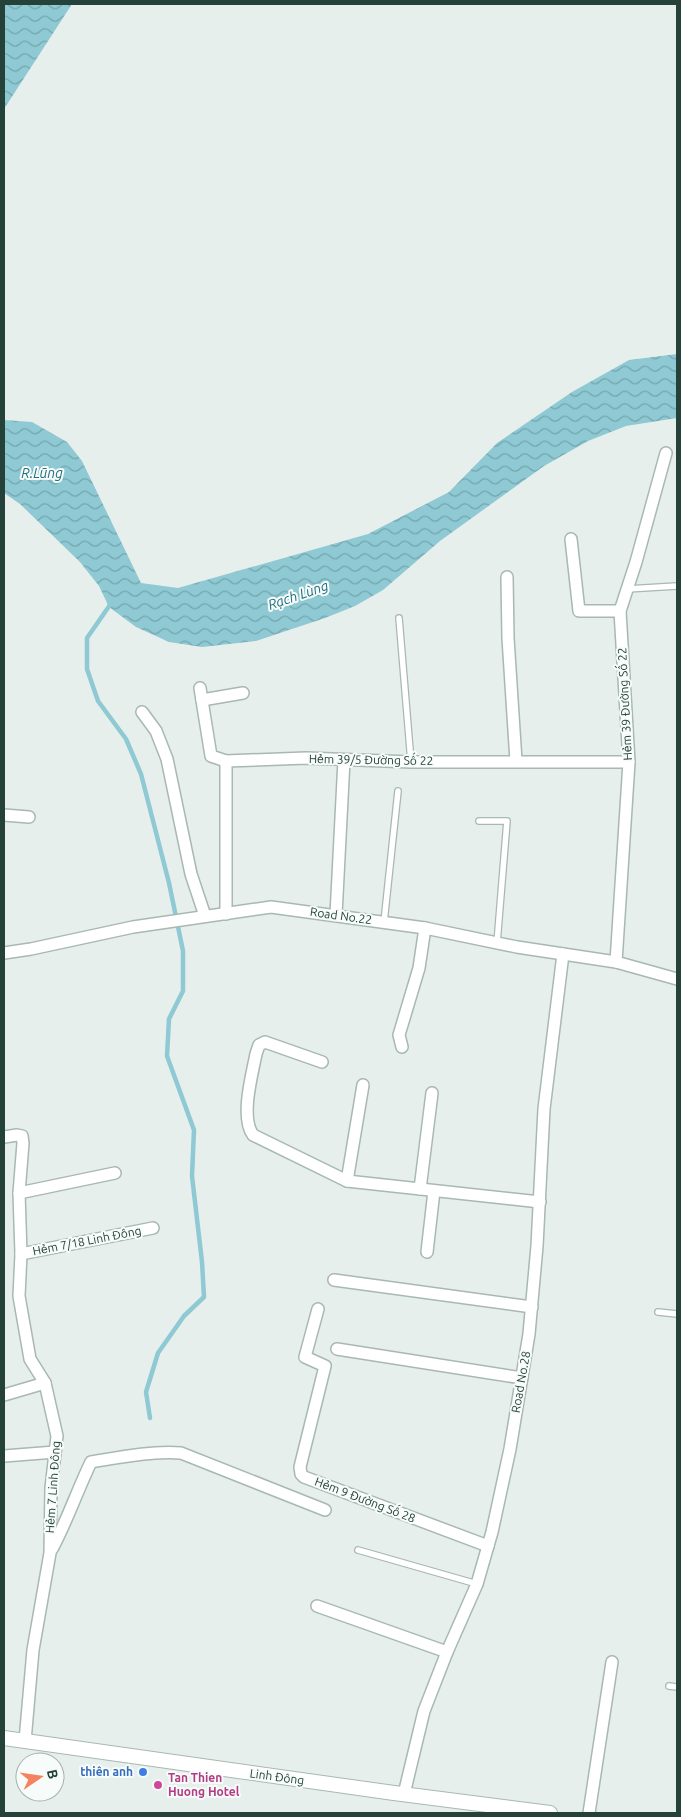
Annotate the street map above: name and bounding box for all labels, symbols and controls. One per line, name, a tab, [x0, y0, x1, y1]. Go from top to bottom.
water label: R.Lũng	[21, 465, 63, 481]
water label: Rạch Lùng	[266, 577, 331, 613]
street label: Hẻm 39 Đường Số 22	[614, 647, 634, 761]
street label: Hẻm 39/5 Đường Số 22	[309, 751, 433, 767]
street label: Road No.22	[309, 905, 373, 926]
street label: Hẻm 7/18 Linh Đông	[31, 1224, 142, 1257]
street label: Road No.28	[509, 1350, 532, 1414]
street label: Hẻm 7 Linh Đông	[43, 1440, 62, 1534]
street label: Hẻm 9 Đường Số 28	[313, 1473, 418, 1525]
north arrow	[15, 1752, 65, 1802]
place label: thiên anh	[80, 1765, 133, 1778]
marker: thiên anh	[137, 1766, 149, 1778]
street label: Linh Đông	[249, 1766, 305, 1787]
text: B	[44, 1768, 62, 1780]
place label: Tan Thien Huong Hotel	[168, 1771, 240, 1798]
marker: Tan Thien Huong Hotel	[152, 1779, 164, 1791]

